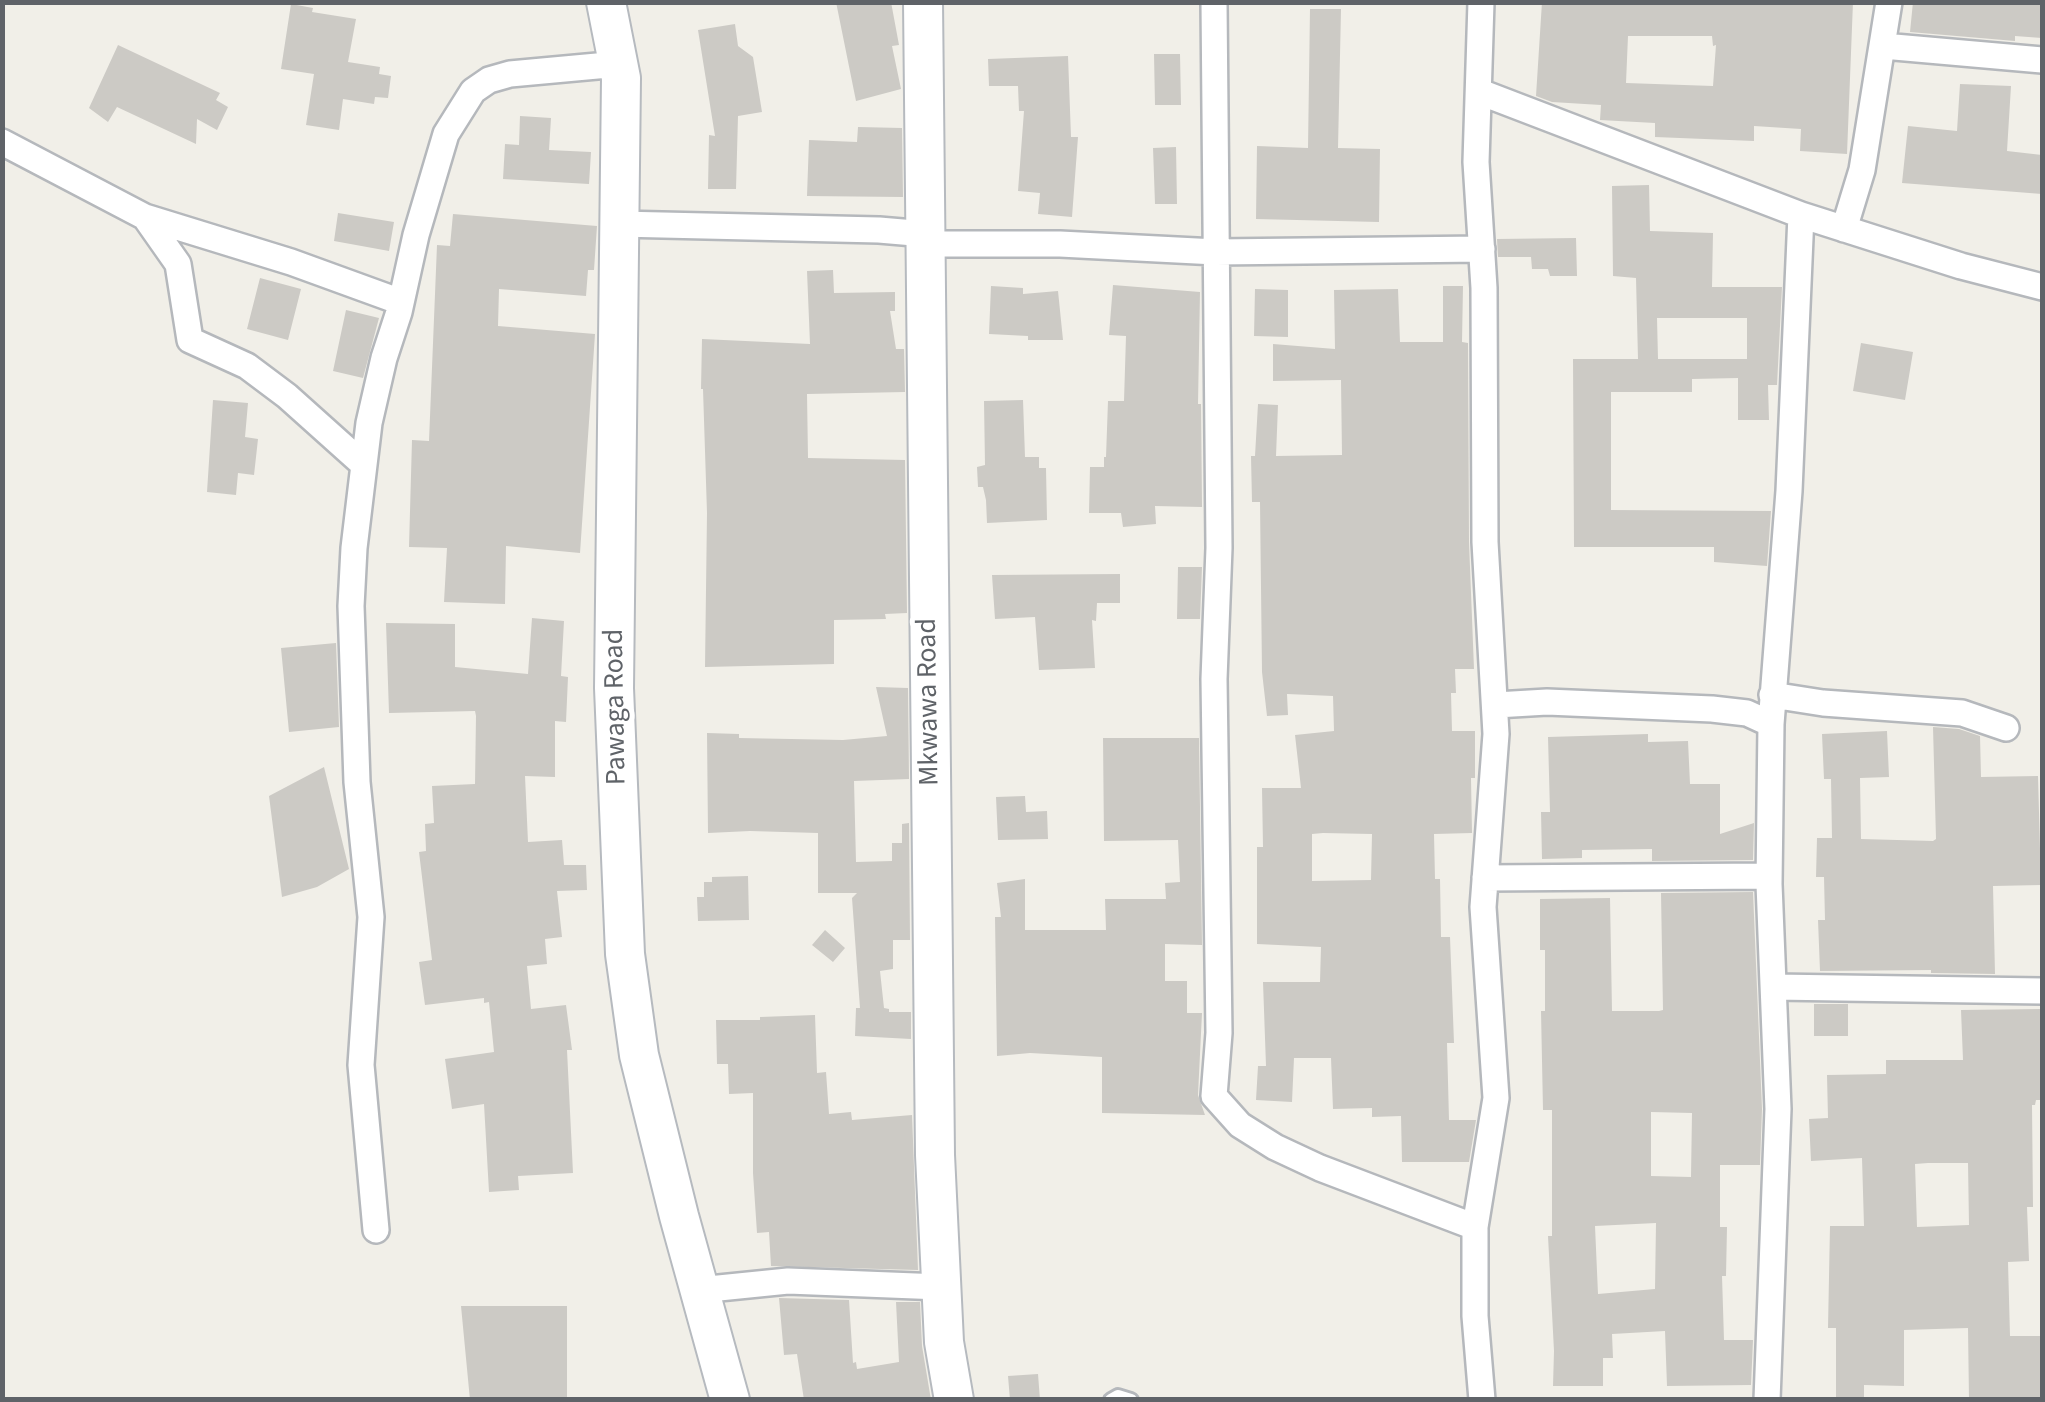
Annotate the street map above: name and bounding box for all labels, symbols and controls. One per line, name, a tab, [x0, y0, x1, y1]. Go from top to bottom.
street label: Mkwawa Road	[912, 618, 948, 786]
street label: Pawaga Road	[599, 629, 635, 785]

